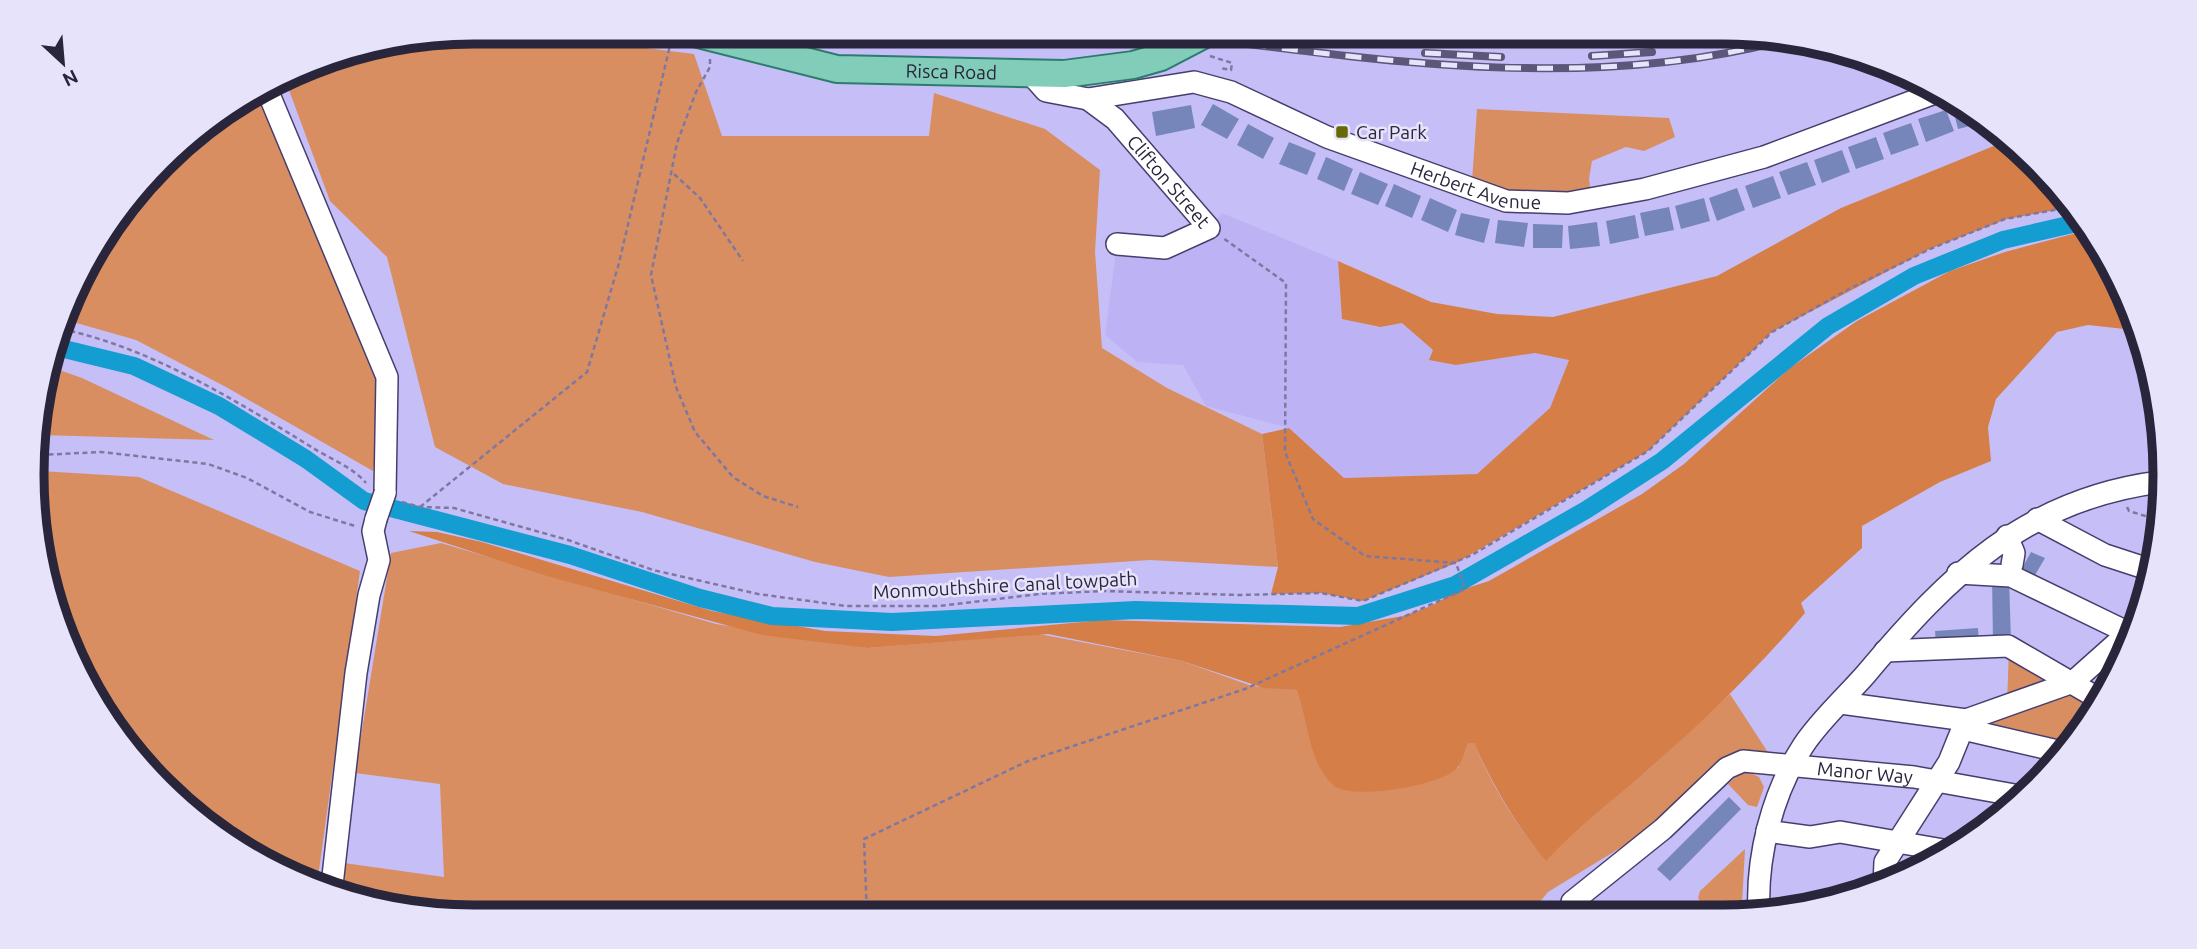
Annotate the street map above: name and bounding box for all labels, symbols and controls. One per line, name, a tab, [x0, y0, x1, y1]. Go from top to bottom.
north arrow	[28, 28, 98, 98]
street label: Risca Road	[905, 60, 997, 84]
text: N	[59, 65, 82, 91]
place label: Car Park	[1356, 121, 1427, 143]
marker: Car Park	[1334, 124, 1350, 140]
street label: Clifton Street	[1123, 131, 1215, 233]
street label: Herbert Avenue	[1408, 157, 1542, 213]
street label: Monmouthshire Canal towpath	[872, 567, 1138, 603]
street label: Manor Way	[1816, 757, 1914, 788]

